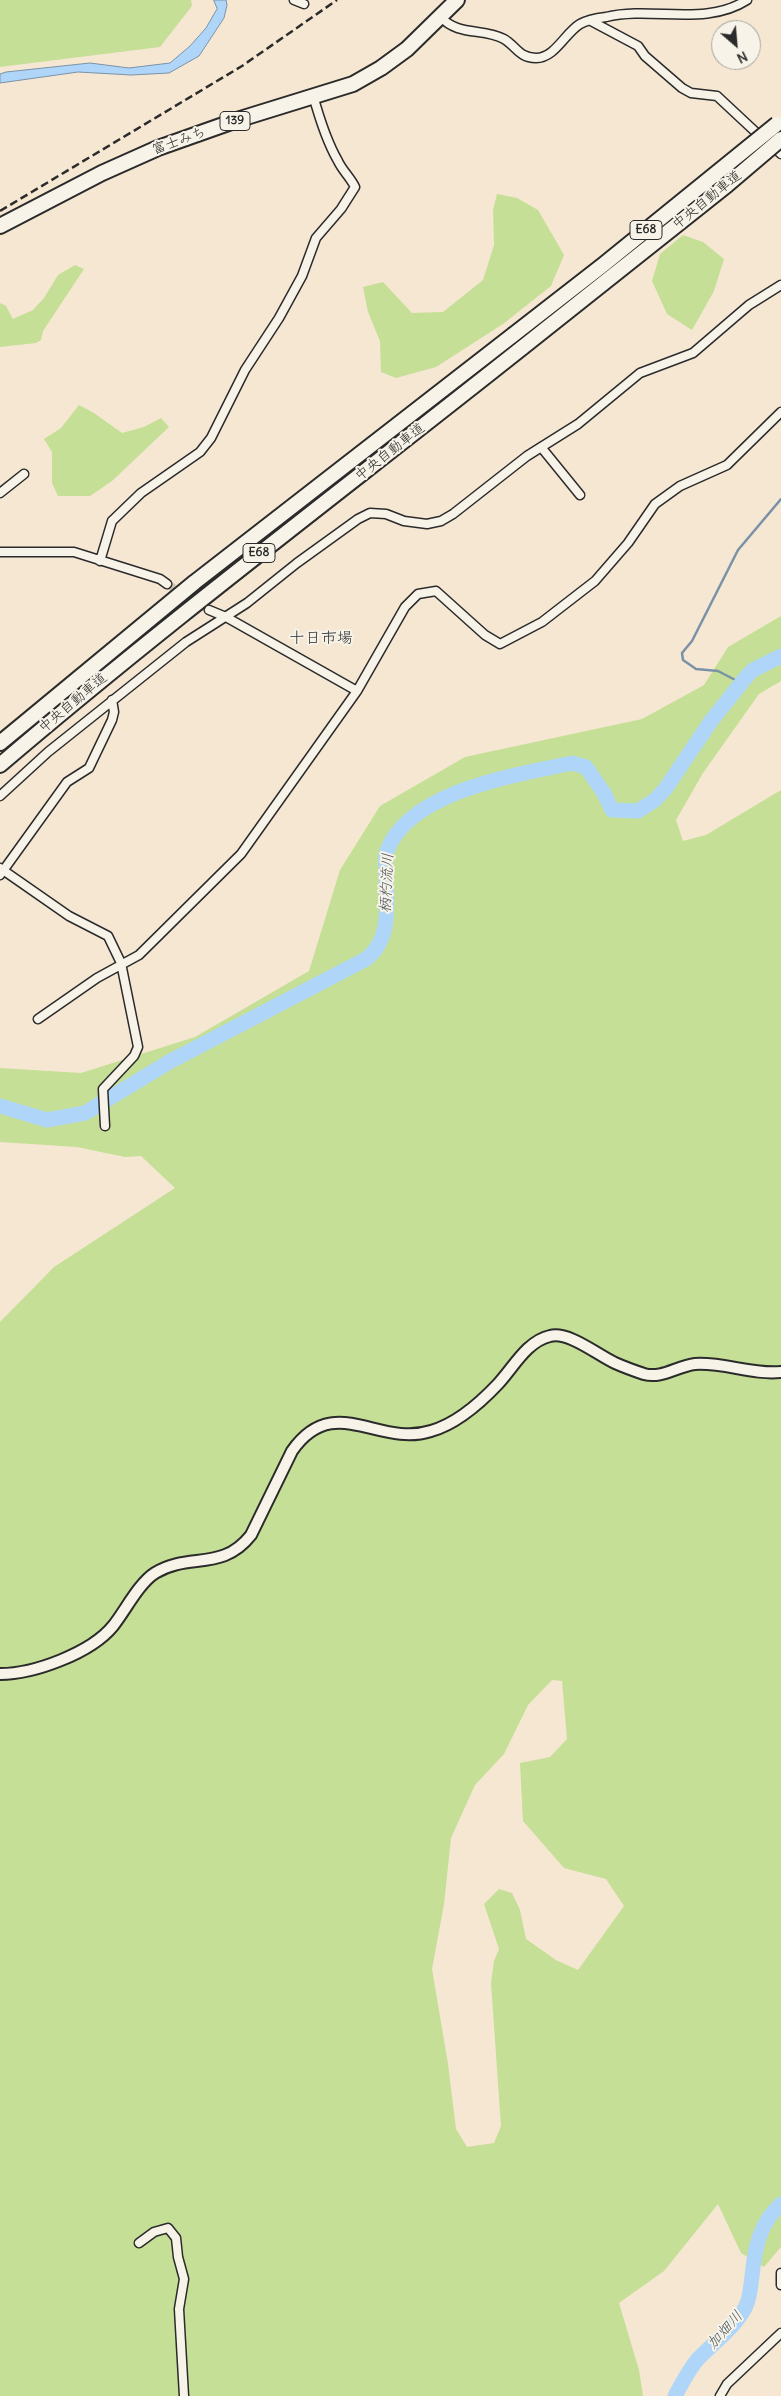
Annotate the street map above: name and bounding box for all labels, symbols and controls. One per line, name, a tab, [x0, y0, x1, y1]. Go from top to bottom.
north arrow	[711, 20, 761, 70]
text: N	[734, 47, 751, 68]
road number: 139	[220, 112, 250, 130]
street label: 富士みち	[150, 124, 208, 158]
street label: 中央自動車道	[669, 167, 745, 233]
road number: E68	[630, 220, 662, 240]
street label: 中央自動車道	[352, 420, 428, 484]
road number: E68	[243, 544, 275, 562]
district label: 十日市場	[289, 628, 353, 648]
street label: 中央自動車道	[35, 670, 111, 736]
water label: 柄杓流川	[376, 853, 398, 913]
water label: 加畑川	[703, 2307, 747, 2353]

